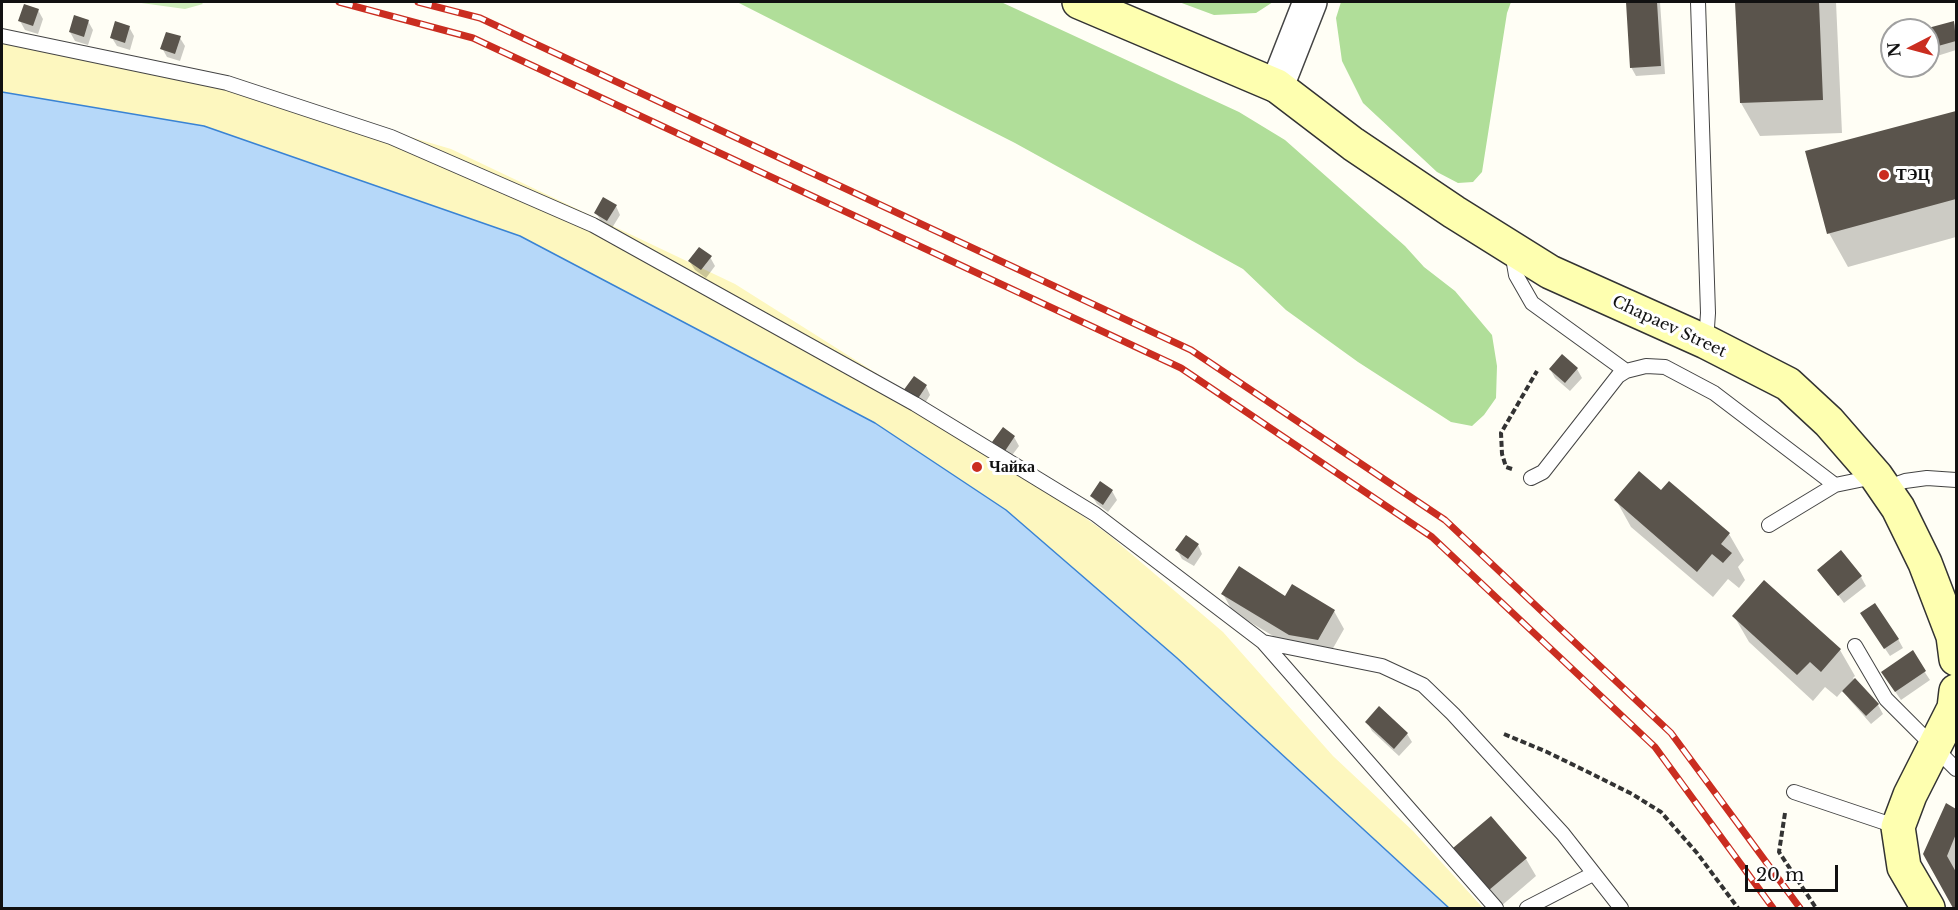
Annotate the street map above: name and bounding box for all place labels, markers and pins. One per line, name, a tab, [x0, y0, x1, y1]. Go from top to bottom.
place label: ТЭЦ	[1896, 165, 1930, 185]
marker: ТЭЦ	[1877, 168, 1891, 182]
place label: Чайка	[989, 457, 1035, 477]
marker: Чайка	[970, 460, 984, 474]

